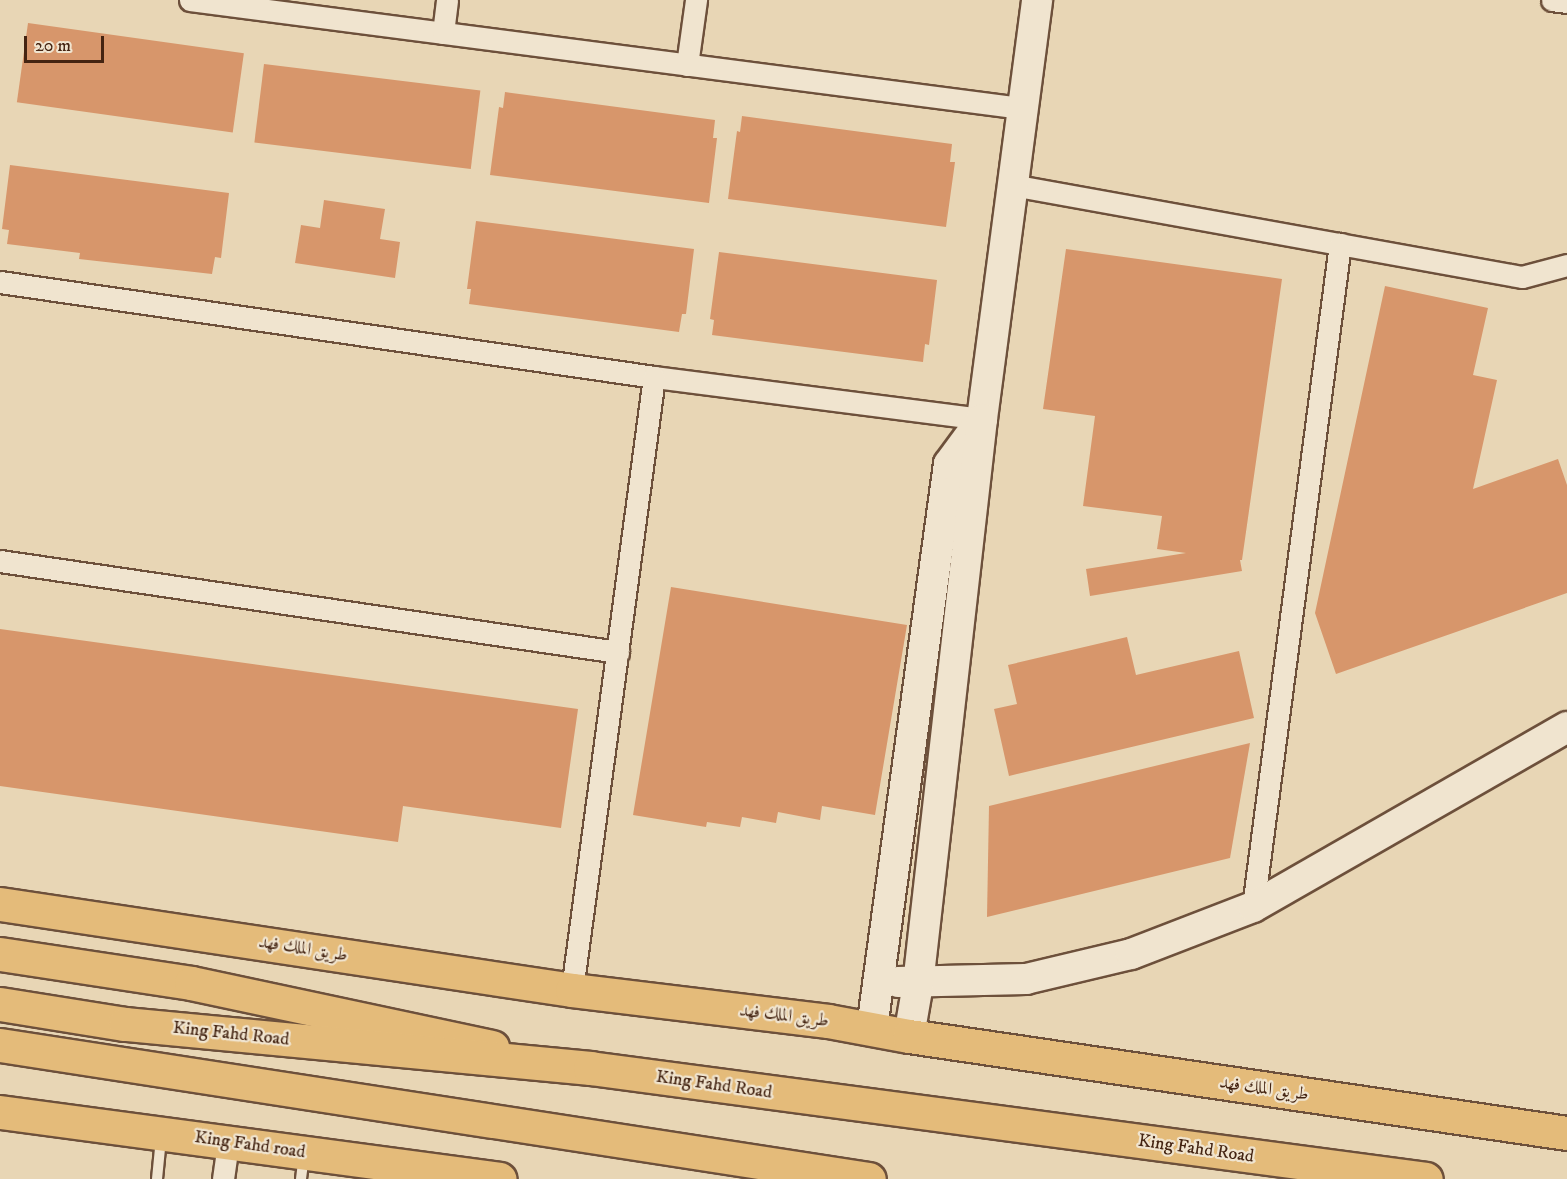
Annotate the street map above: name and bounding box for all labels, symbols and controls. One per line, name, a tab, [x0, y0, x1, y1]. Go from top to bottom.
scale bar	[27, 24, 106, 62]
text: 20 m	[35, 35, 71, 57]
street label: طريق الملك فهد	[257, 931, 349, 967]
street label: طريق الملك فهد	[738, 1000, 830, 1032]
street label: King Fahd Road	[172, 1017, 290, 1051]
street label: King Fahd Road	[655, 1066, 773, 1104]
street label: طريق الملك فهد	[1218, 1072, 1310, 1106]
street label: King Fahd road	[193, 1127, 307, 1163]
street label: King Fahd Road	[1137, 1130, 1255, 1168]

